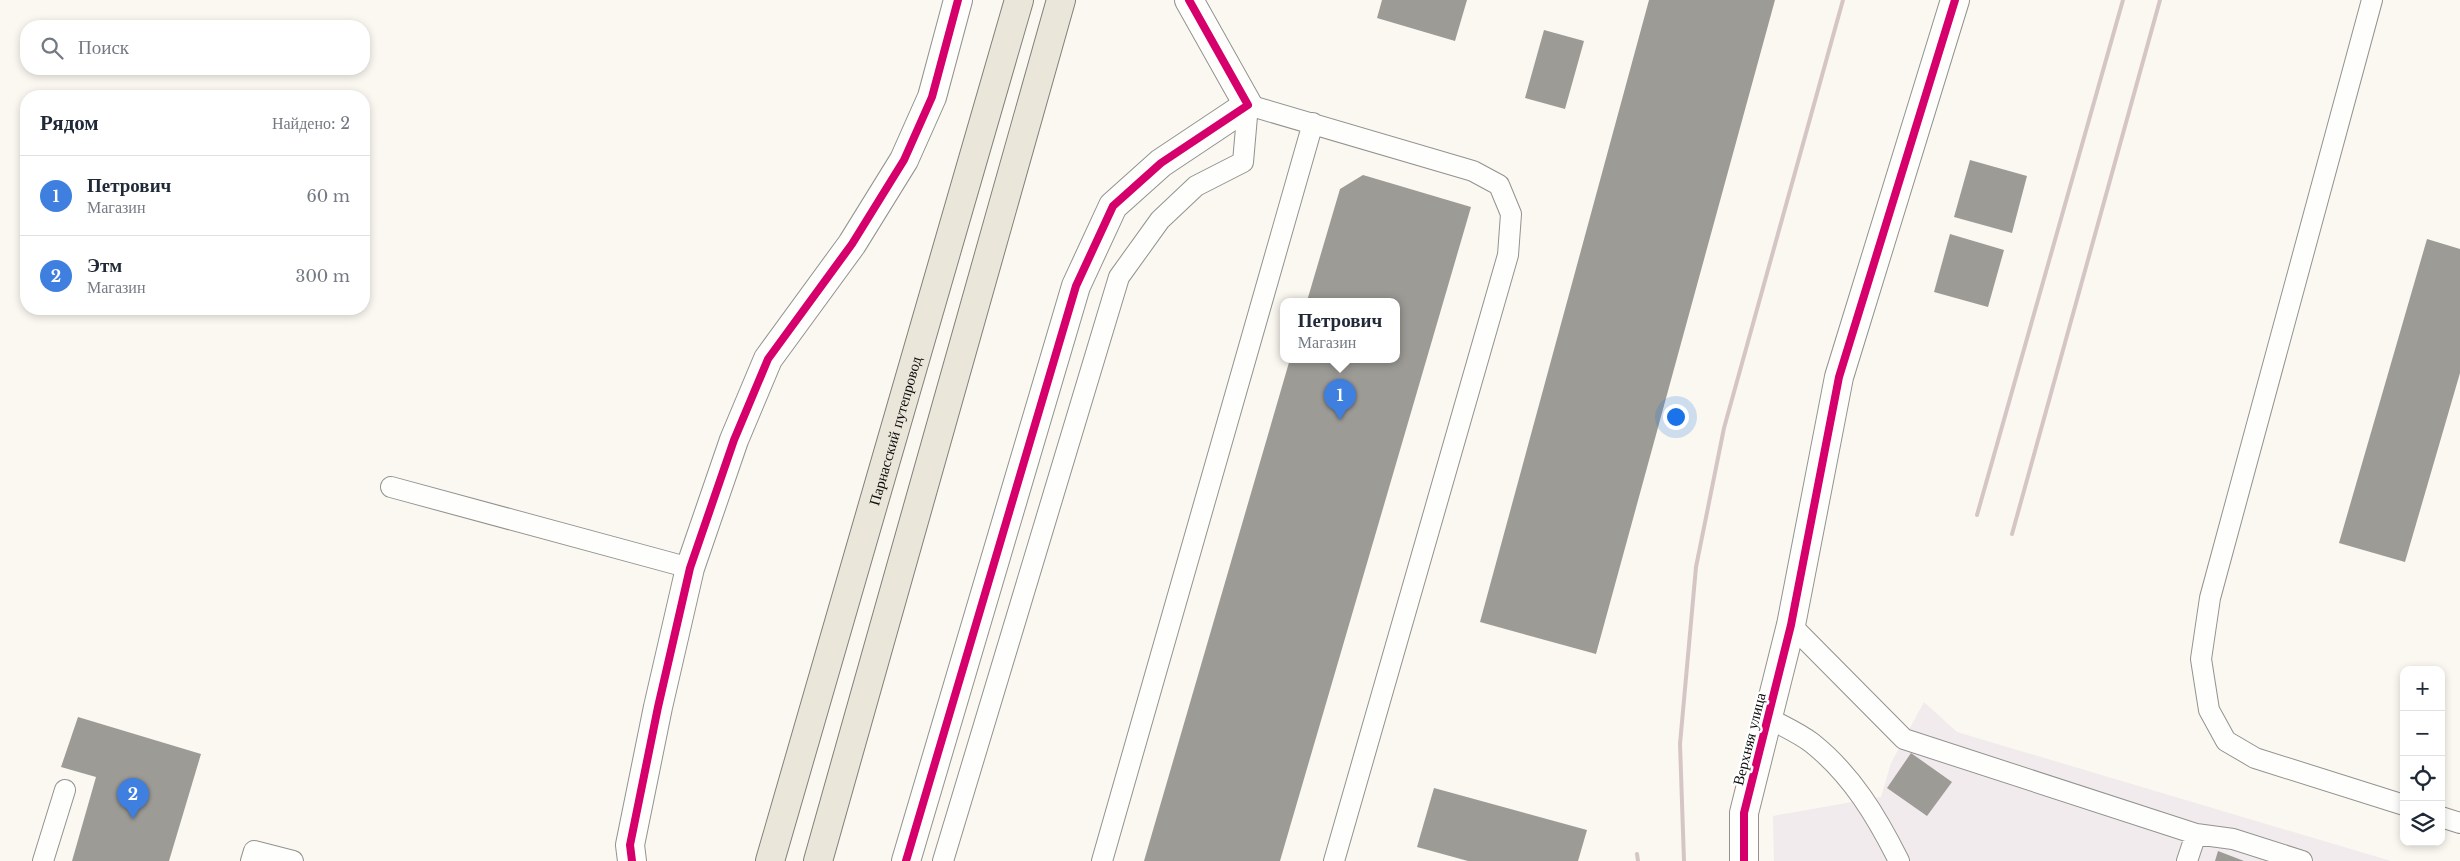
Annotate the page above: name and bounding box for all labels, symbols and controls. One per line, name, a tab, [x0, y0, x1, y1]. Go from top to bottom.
search box	[20, 20, 370, 75]
icon: search	[38, 34, 66, 62]
text: Поиск	[78, 36, 129, 59]
text: Рядом	[40, 110, 99, 136]
text: Найдено: 2	[272, 113, 350, 133]
text: Петрович	[87, 174, 171, 197]
text: 1	[53, 186, 59, 206]
text: 60 m	[307, 186, 350, 206]
text: Магазин	[87, 197, 145, 217]
text: Этм	[87, 254, 122, 277]
text: 2	[51, 266, 61, 286]
text: 300 m	[296, 266, 350, 286]
text: Магазин	[87, 277, 145, 297]
popup	[1280, 298, 1400, 363]
text: Петрович	[1298, 309, 1382, 332]
text: Магазин	[1298, 332, 1356, 352]
street label: Парнасский путепровод	[864, 354, 925, 507]
pin: 1	[1324, 379, 1356, 420]
your location	[1663, 404, 1689, 430]
map controls	[2400, 666, 2445, 846]
button: +	[2400, 666, 2445, 711]
street label: Верхняя улица	[1728, 690, 1770, 787]
button: −	[2400, 711, 2445, 756]
button: locate	[2400, 756, 2445, 801]
pin: 2	[117, 778, 149, 819]
button: layers	[2400, 801, 2445, 846]

